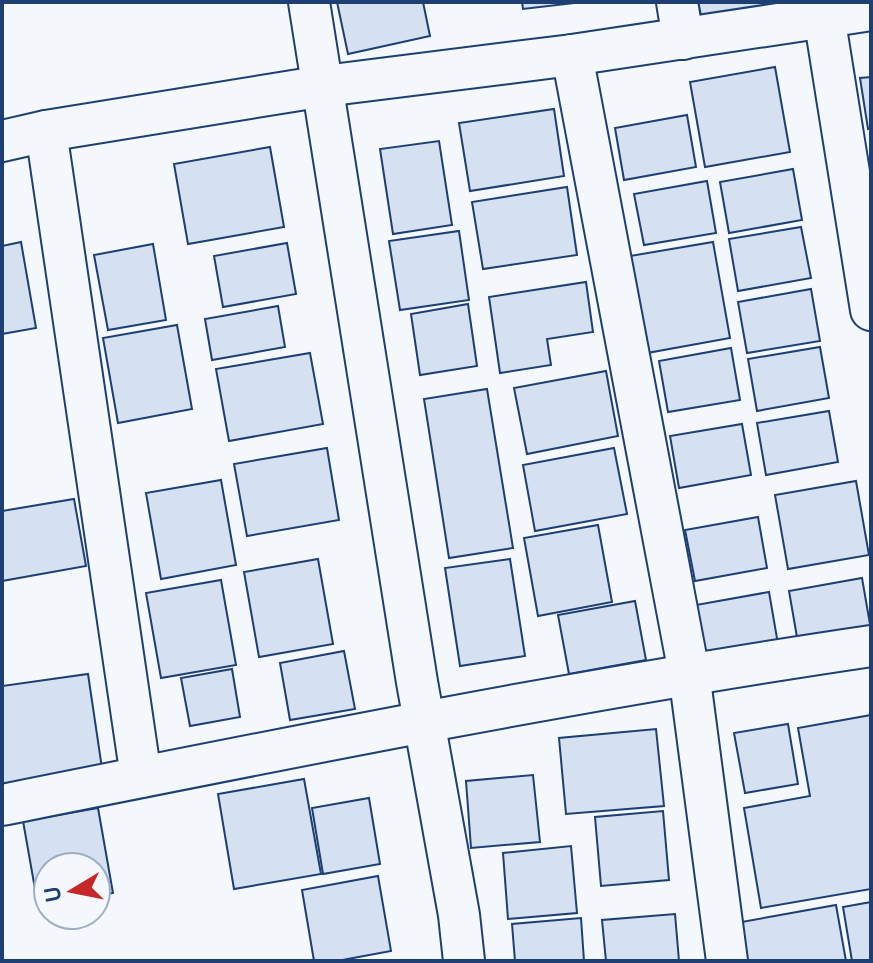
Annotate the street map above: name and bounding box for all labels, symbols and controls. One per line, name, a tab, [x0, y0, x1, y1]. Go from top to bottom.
north arrow	[32, 851, 112, 931]
text: U	[40, 884, 69, 904]

